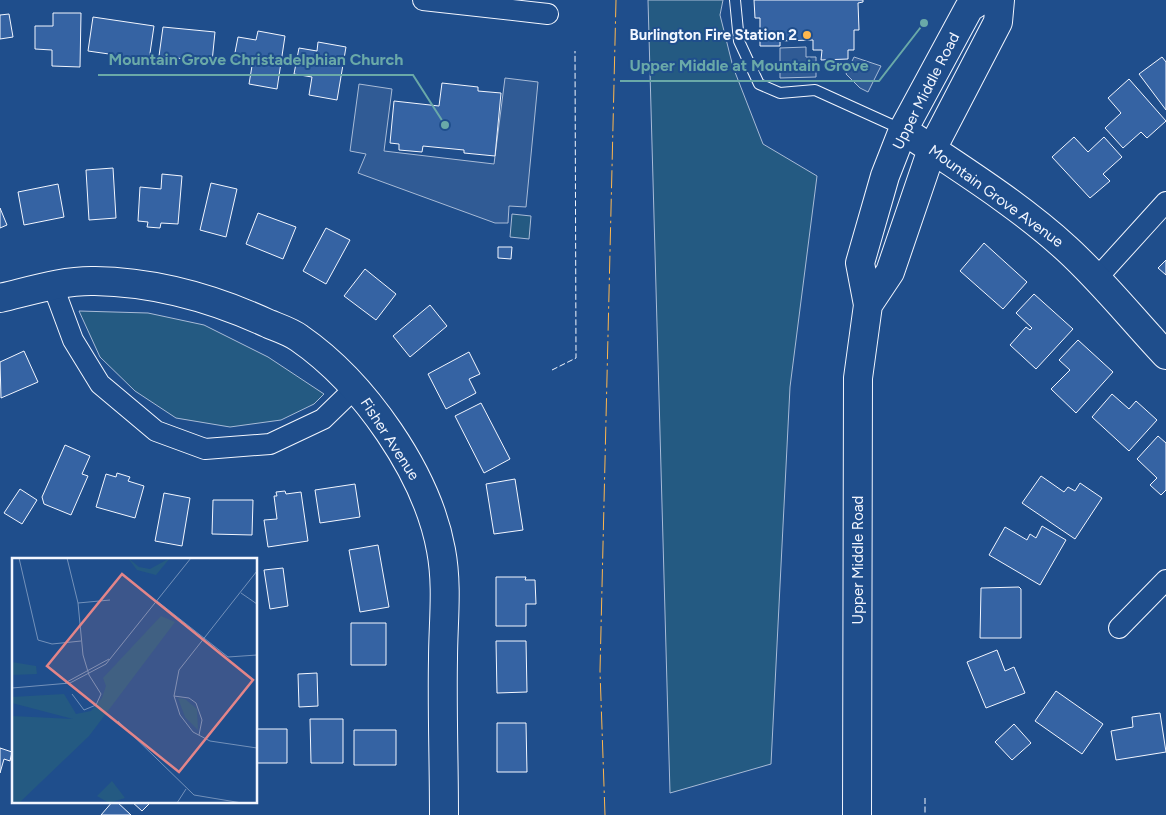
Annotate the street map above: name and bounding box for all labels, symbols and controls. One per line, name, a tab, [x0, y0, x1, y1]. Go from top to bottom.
place label: Burlington Fire Station 2	[630, 26, 797, 44]
marker: Burlington Fire Station 2	[801, 29, 813, 41]
street label: Upper Middle Road	[889, 30, 963, 152]
callout: Mountain Grove Christadelphian Church	[98, 44, 413, 75]
text: Mountain Grove Christadelphian Church	[109, 50, 403, 69]
callout: Upper Middle at Mountain Grove	[620, 50, 879, 81]
text: Upper Middle at Mountain Grove	[629, 56, 869, 75]
street label: Mountain Grove Avenue	[925, 141, 1067, 251]
street label: Fisher Avenue	[357, 394, 423, 484]
street label: Upper Middle Road	[849, 496, 867, 624]
inset map	[12, 558, 258, 802]

